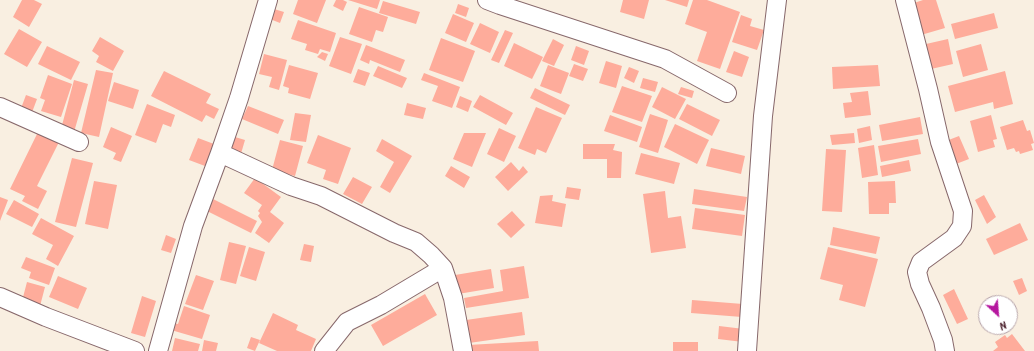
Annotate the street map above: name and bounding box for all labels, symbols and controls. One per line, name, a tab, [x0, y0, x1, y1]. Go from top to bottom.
north arrow	[978, 295, 1018, 335]
text: N	[996, 315, 1010, 334]

